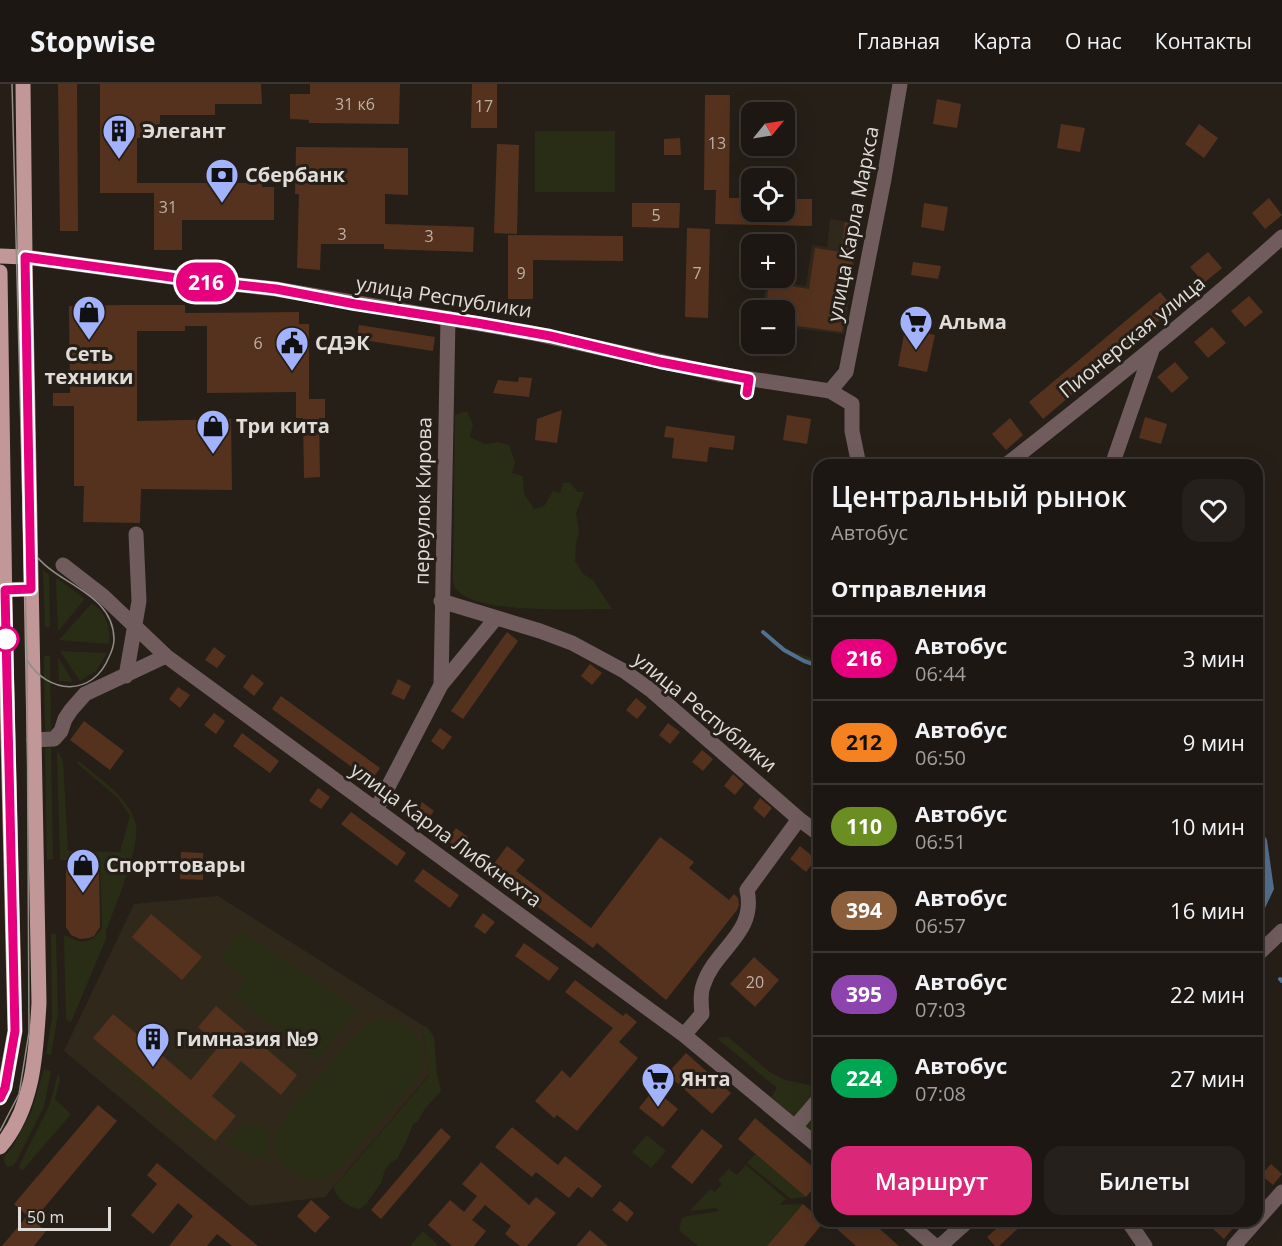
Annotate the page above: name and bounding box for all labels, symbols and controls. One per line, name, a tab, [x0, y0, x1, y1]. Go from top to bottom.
text: Stopwise	[30, 22, 156, 60]
text: Главная	[857, 27, 940, 55]
text: Карта	[973, 27, 1032, 55]
text: О нас	[1065, 27, 1122, 55]
text: Контакты	[1155, 27, 1252, 55]
house number: 31 к6	[335, 93, 375, 115]
house number: 17	[475, 95, 493, 117]
north arrow	[741, 102, 795, 156]
map controls	[741, 102, 795, 354]
building icon: Элегант	[101, 113, 137, 160]
place label: Элегант	[142, 117, 226, 144]
street label: улица Карла Маркса	[820, 124, 885, 324]
house number: 13	[708, 132, 726, 154]
bank icon: Сбербанк	[204, 157, 240, 204]
place label: Сбербанк	[245, 161, 345, 188]
button: locate	[741, 168, 795, 222]
house number: 31	[159, 196, 177, 218]
house number: 5	[651, 204, 661, 226]
house number: 3	[337, 223, 347, 245]
house number: 3	[424, 225, 434, 247]
button: +	[741, 234, 795, 288]
line badge: 216	[172, 262, 240, 302]
house number: 9	[516, 262, 526, 284]
house number: 7	[692, 262, 702, 284]
text: 216	[188, 268, 224, 296]
street label: улица Республики	[354, 269, 534, 324]
street label: Пионерская улица	[1053, 269, 1210, 404]
shop icon: Сеть техники	[71, 294, 107, 341]
button: −	[741, 300, 795, 354]
supermarket icon: Альма	[898, 304, 934, 351]
place label: Альма	[939, 308, 1007, 335]
public building icon: СДЭК	[274, 325, 310, 372]
place label: СДЭК	[315, 329, 370, 356]
house number: 6	[253, 332, 263, 354]
place label: Сеть техники	[45, 340, 133, 390]
shop icon: Три кита	[195, 408, 231, 455]
place label: Три кита	[236, 412, 330, 439]
street label: переулок Кирова	[408, 417, 437, 585]
text: Центральный рынок	[831, 477, 1127, 515]
button: heart	[1182, 479, 1245, 542]
text: Автобус	[831, 519, 908, 546]
text: Отправления	[831, 573, 987, 603]
unlabelled marker	[0, 626, 19, 652]
text: Автобус	[915, 630, 1007, 660]
text: 3 мин	[1183, 643, 1245, 673]
text: 216	[846, 644, 882, 672]
street label: улица Республики	[628, 645, 783, 778]
text: 06:44	[915, 660, 966, 687]
text: Автобус	[915, 714, 1007, 744]
text: 9 мин	[1183, 727, 1245, 757]
text: 212	[846, 728, 882, 756]
text: 06:50	[915, 744, 966, 771]
street label: улица Карла Либкнехта	[345, 756, 547, 913]
text: Автобус	[915, 798, 1007, 828]
text: 10 мин	[1170, 811, 1245, 841]
text: 110	[846, 812, 882, 840]
text: 06:51	[915, 828, 966, 855]
shop icon: Спорттовары	[65, 847, 101, 894]
place label: Спорттовары	[106, 851, 246, 878]
text: Автобус	[915, 882, 1007, 912]
text: 16 мин	[1170, 895, 1245, 925]
text: 394	[846, 896, 882, 924]
text: 06:57	[915, 912, 966, 939]
text: Автобус	[915, 966, 1007, 996]
house number: 20	[746, 971, 764, 993]
text: 22 мин	[1170, 979, 1245, 1009]
text: 395	[846, 980, 882, 1008]
text: 07:03	[915, 996, 966, 1023]
building icon: Гимназия №9	[135, 1021, 171, 1068]
place label: Гимназия №9	[176, 1025, 318, 1052]
text: Автобус	[915, 1050, 1007, 1080]
supermarket icon: Янта	[640, 1061, 676, 1108]
text: 27 мин	[1170, 1063, 1245, 1093]
text: 224	[846, 1064, 882, 1092]
place label: Янта	[680, 1065, 731, 1092]
text: 07:08	[915, 1080, 966, 1107]
button: Маршрут	[831, 1146, 1032, 1215]
button: Билеты	[1044, 1146, 1245, 1215]
scale bar	[18, 1204, 111, 1232]
text: 50 m	[27, 1206, 64, 1228]

